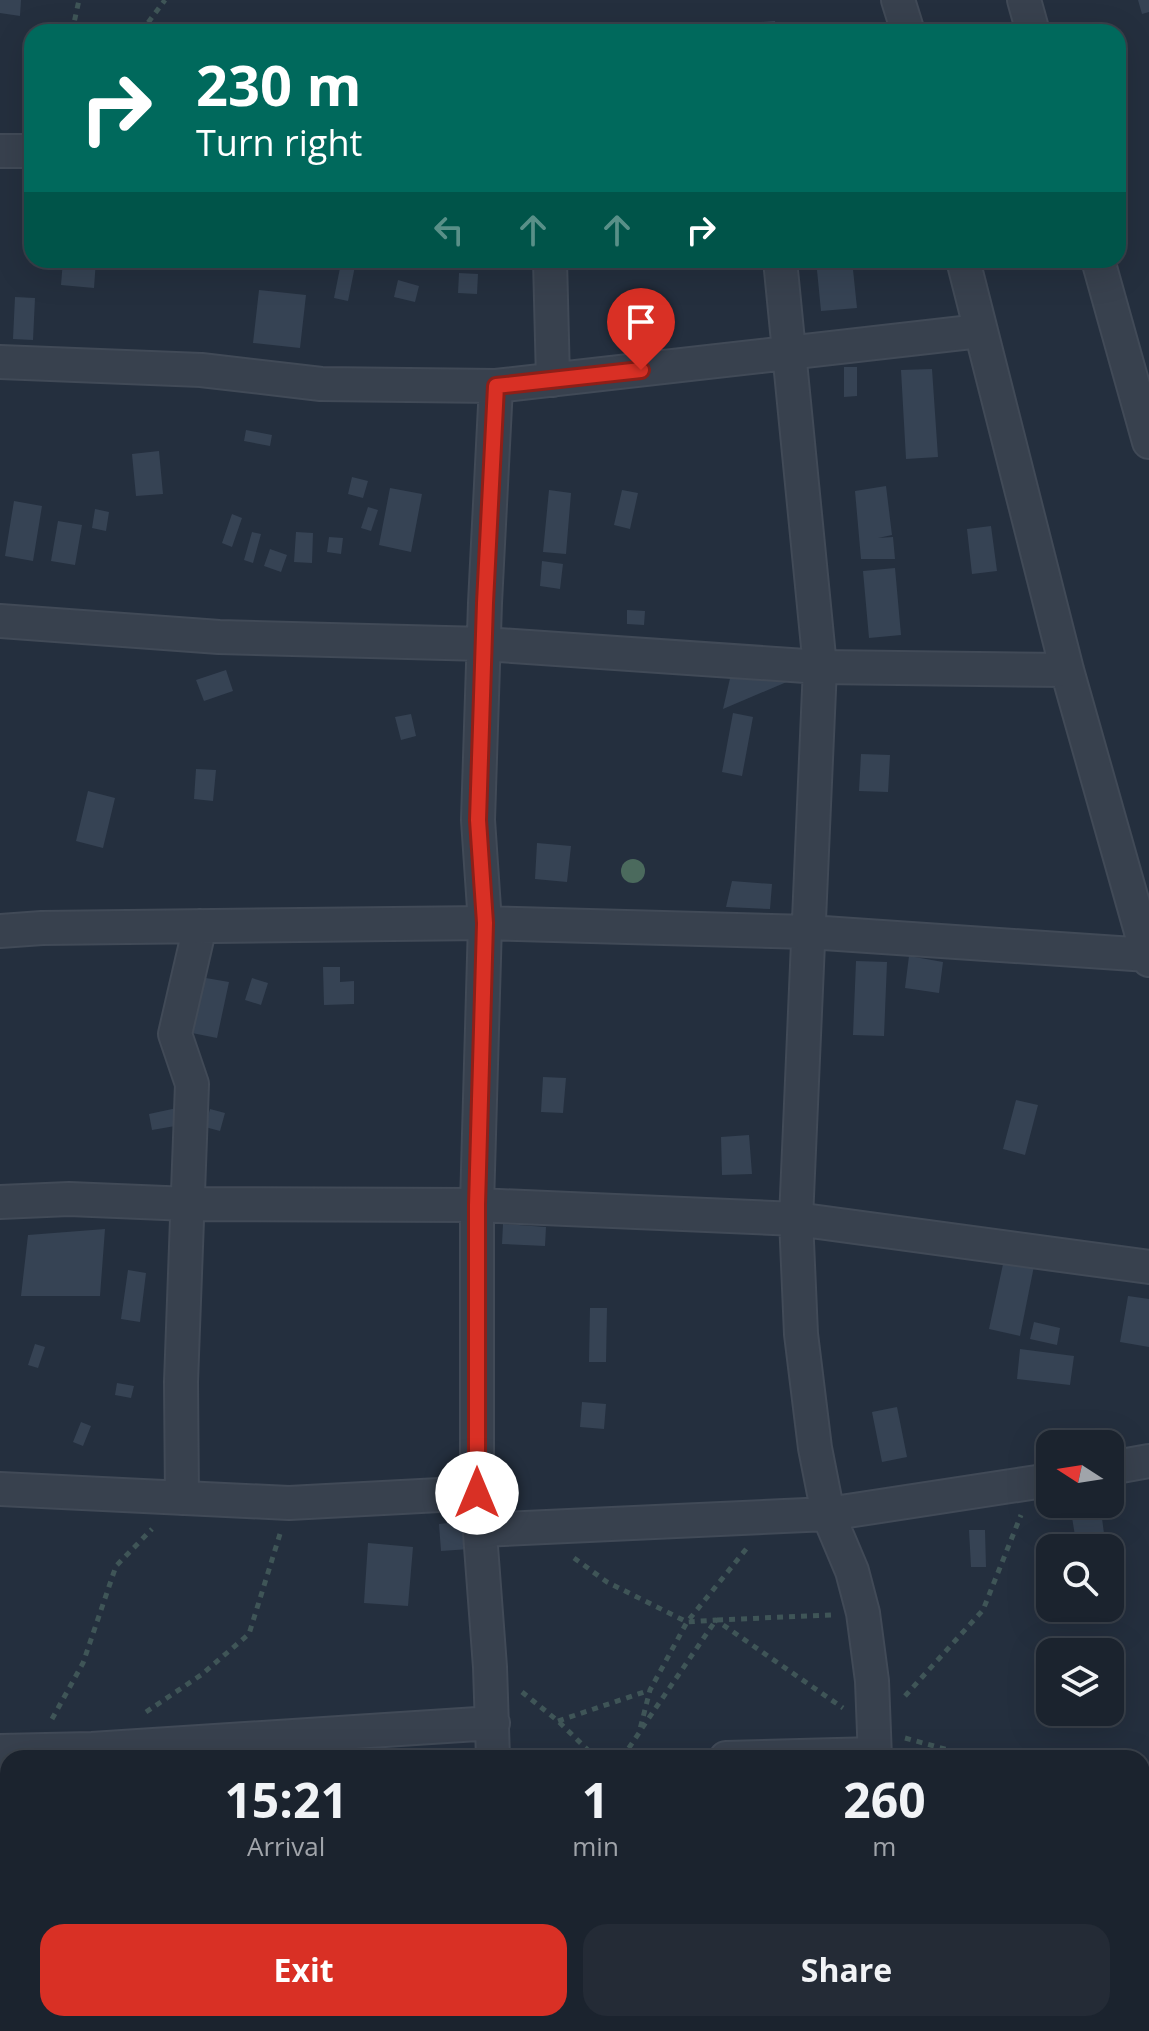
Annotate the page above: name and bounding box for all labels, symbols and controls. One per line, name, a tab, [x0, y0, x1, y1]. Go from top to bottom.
text: 230 m	[196, 46, 362, 122]
icon: right	[64, 56, 168, 160]
text: Turn right	[196, 118, 362, 167]
icon: left	[427, 208, 471, 252]
icon: ahead	[511, 208, 555, 252]
icon: ahead	[595, 208, 639, 252]
icon: right	[679, 208, 723, 252]
pin	[607, 288, 675, 370]
icon: arrive	[619, 300, 663, 344]
north arrow	[1036, 1430, 1124, 1518]
map controls	[1036, 1430, 1124, 1726]
position arrow	[435, 1451, 519, 1535]
button: search	[1036, 1534, 1124, 1622]
button: layers	[1036, 1638, 1124, 1726]
text: 15:21	[224, 1767, 348, 1832]
text: 1	[582, 1767, 609, 1832]
text: 260	[843, 1767, 926, 1832]
text: Arrival	[247, 1828, 325, 1864]
text: min	[572, 1828, 619, 1864]
text: m	[872, 1828, 896, 1864]
button: Exit	[40, 1924, 567, 2016]
button: Share	[583, 1924, 1110, 2016]

